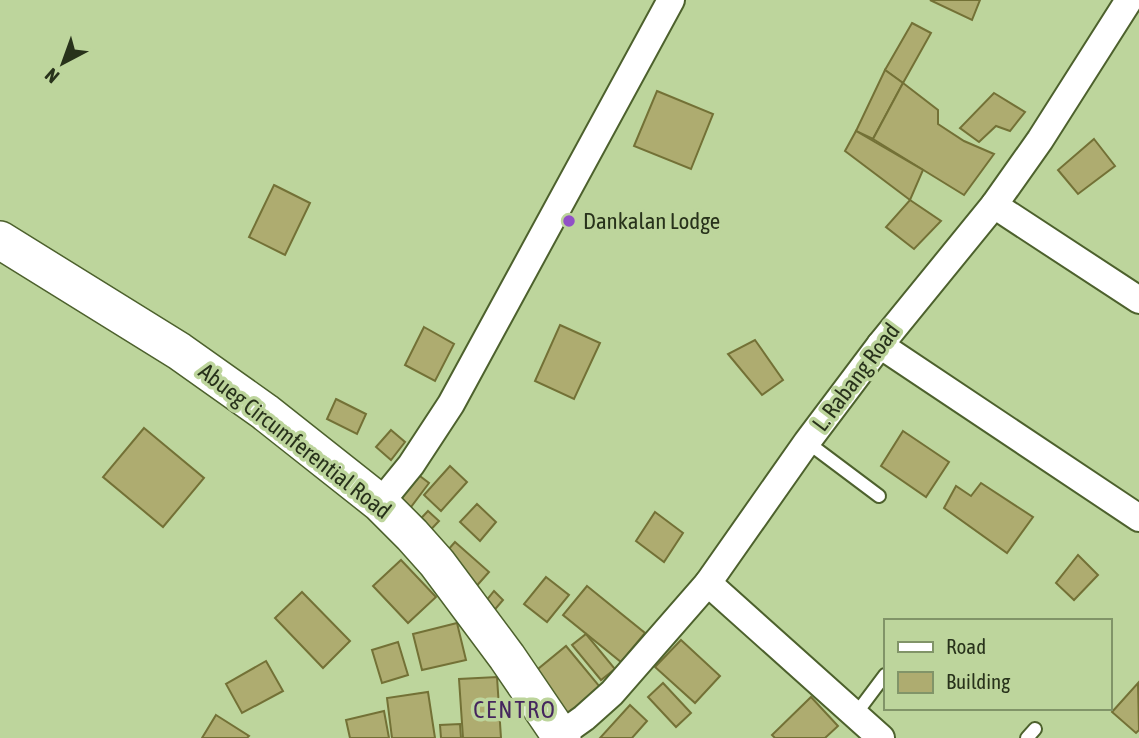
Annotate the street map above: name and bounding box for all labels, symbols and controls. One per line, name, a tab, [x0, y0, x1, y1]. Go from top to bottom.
north arrow	[28, 28, 98, 98]
text: N	[40, 64, 63, 88]
place label: Dankalan Lodge	[583, 208, 720, 234]
marker: Dankalan Lodge	[561, 213, 577, 229]
street label: L. Rabang Road	[807, 318, 905, 436]
street label: Abueg Circumferential Road	[194, 358, 396, 524]
legend	[884, 619, 1111, 710]
text: Road	[946, 634, 986, 658]
text: Building	[946, 669, 1010, 693]
district label: CENTRO	[473, 696, 557, 723]

